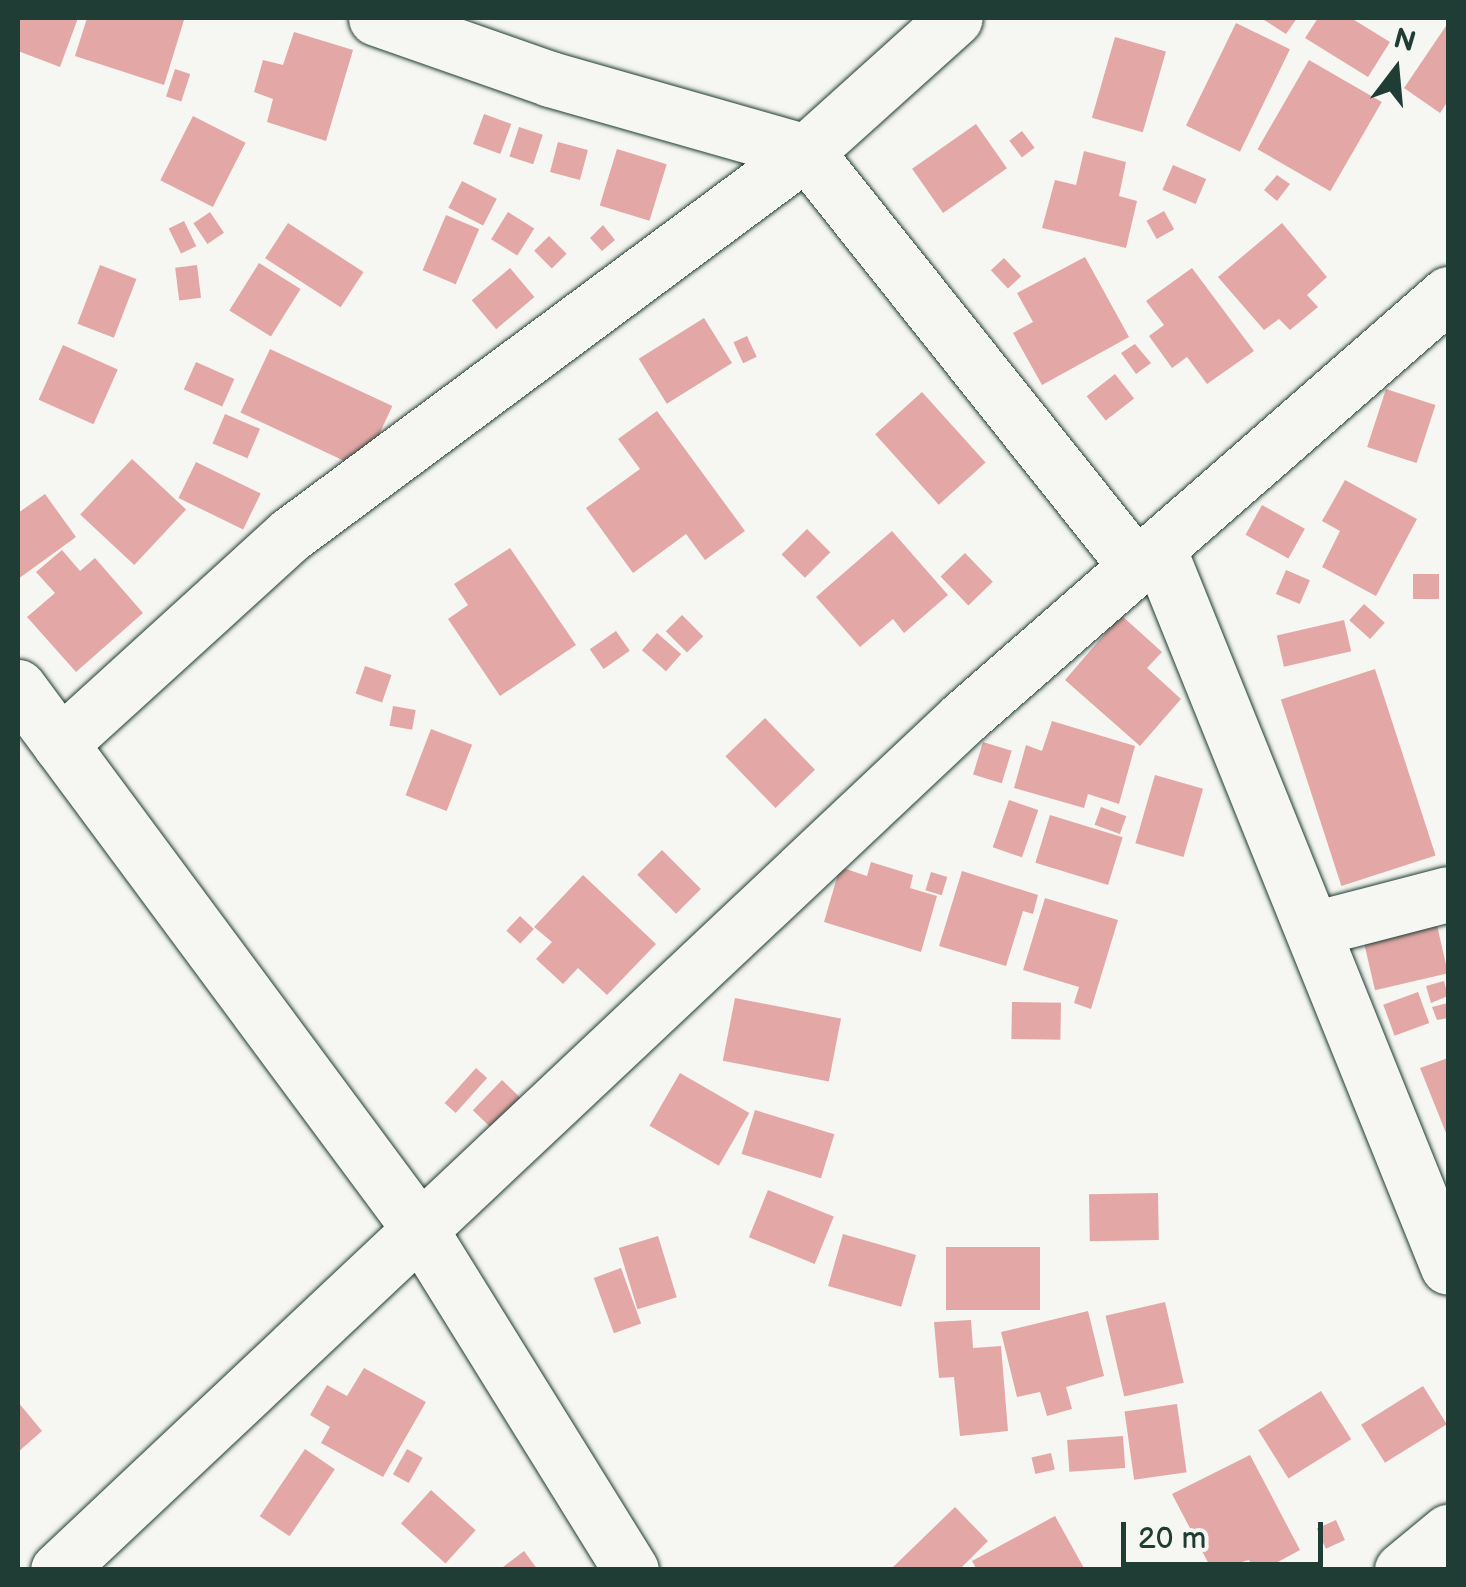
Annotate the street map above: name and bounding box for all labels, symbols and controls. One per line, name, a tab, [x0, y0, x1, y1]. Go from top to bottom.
north arrow	[1346, 20, 1446, 120]
text: N	[1390, 22, 1419, 59]
scale bar	[1126, 1502, 1328, 1564]
text: 20 m	[1138, 1521, 1206, 1557]

